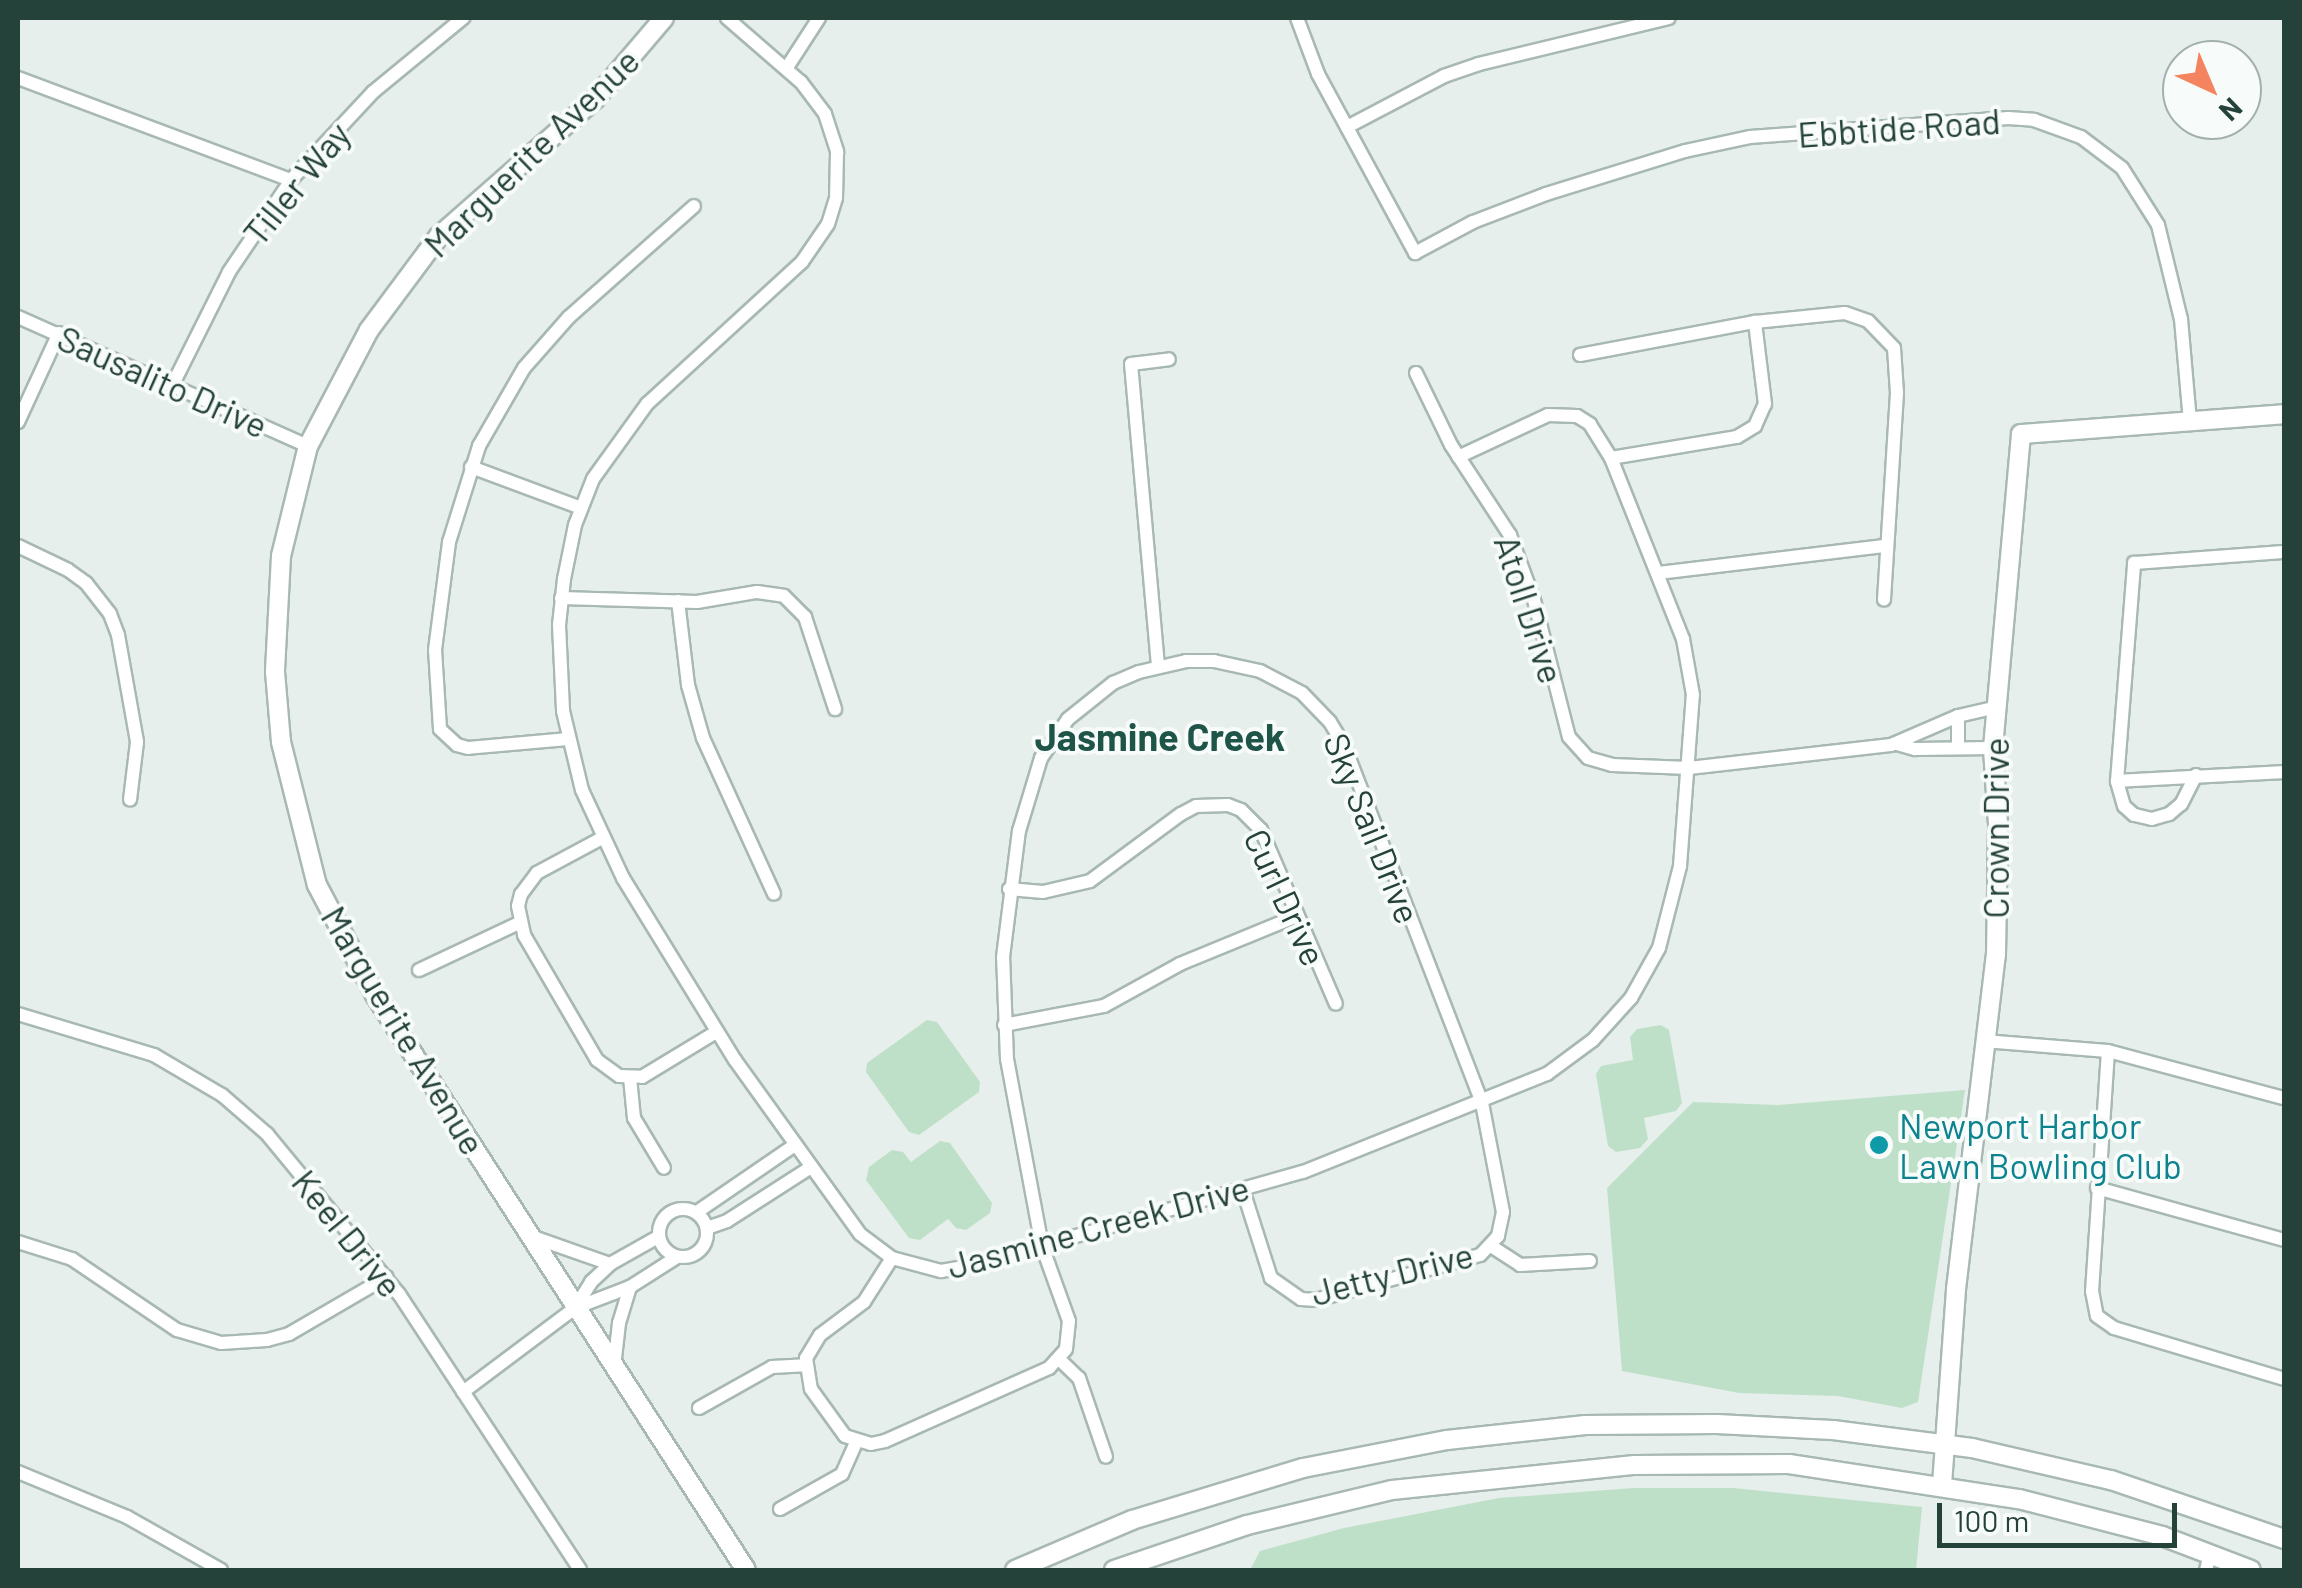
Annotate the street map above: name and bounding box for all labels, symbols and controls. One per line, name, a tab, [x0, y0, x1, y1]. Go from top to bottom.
street label: Marguerite Avenue	[415, 39, 647, 265]
north arrow	[2162, 40, 2262, 140]
text: N	[2213, 91, 2250, 129]
street label: Ebbtide Road	[1796, 99, 2002, 155]
street label: Tiller Way	[234, 113, 358, 253]
street label: Sausalito Drive	[52, 316, 274, 446]
street label: Atoll Drive	[1486, 530, 1574, 688]
district label: Jasmine Creek	[1035, 714, 1285, 760]
street label: Sky Sail Drive	[1316, 727, 1430, 929]
street label: Crown Drive	[1974, 737, 2016, 919]
street label: Curl Drive	[1236, 822, 1336, 972]
street label: Marguerite Avenue	[313, 898, 495, 1162]
place label: Newport Harbor Lawn Bowling Club	[1899, 1104, 2182, 1186]
marker: Newport Harbor Lawn Bowling Club	[1868, 1134, 1890, 1156]
street label: Keel Drive	[284, 1161, 412, 1305]
street label: Jasmine Creek Drive	[943, 1166, 1253, 1286]
street label: Jetty Drive	[1307, 1233, 1477, 1313]
scale bar	[1942, 1483, 2182, 1545]
text: 100 m	[1954, 1502, 2029, 1538]

